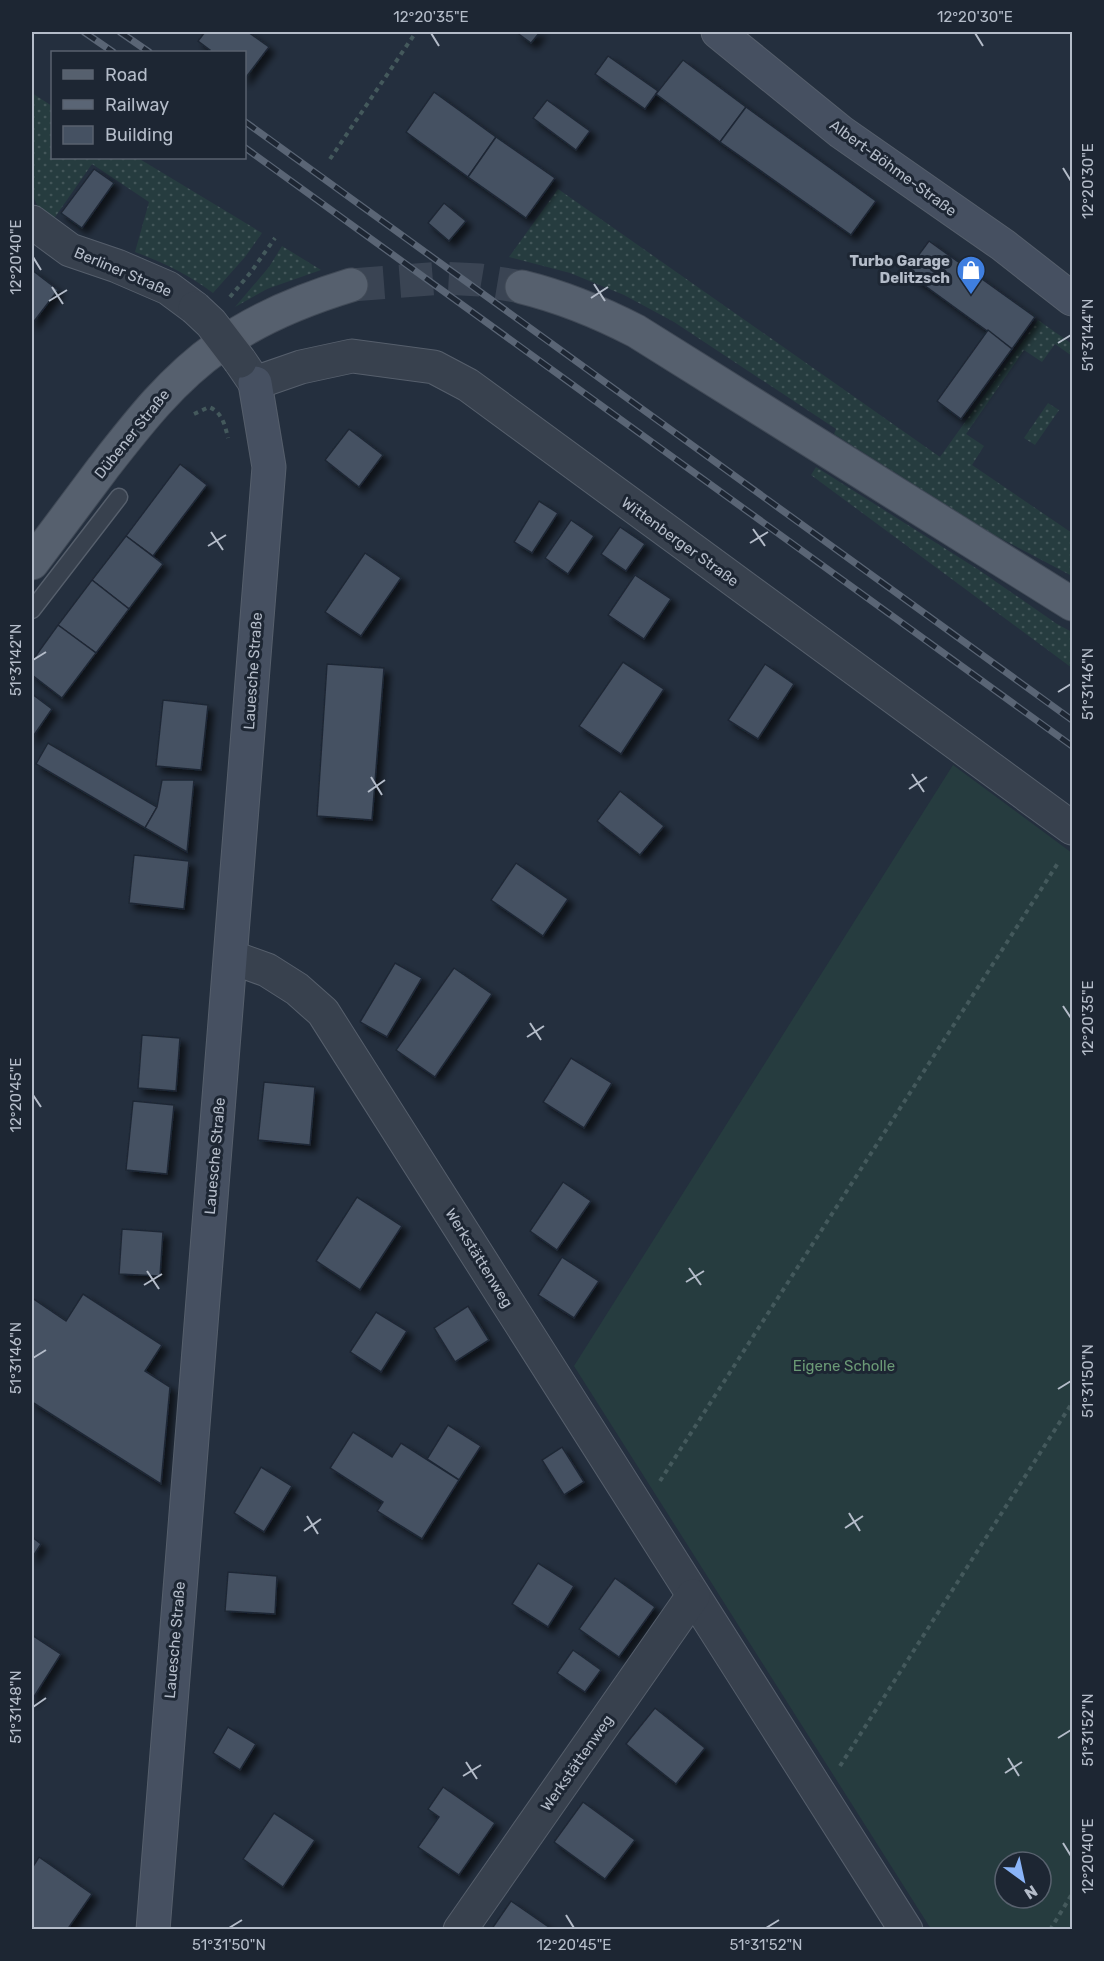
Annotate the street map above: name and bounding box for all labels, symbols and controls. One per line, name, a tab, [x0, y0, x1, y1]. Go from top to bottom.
text: 12°20'35"E	[393, 8, 469, 26]
text: 12°20'30"E	[937, 8, 1013, 26]
legend	[51, 51, 246, 159]
text: Road	[105, 64, 148, 86]
text: Railway	[105, 94, 169, 116]
street label: Albert-Böhme-Straße	[826, 116, 960, 220]
text: Building	[105, 124, 173, 146]
text: 12°20'30"E	[1079, 143, 1097, 219]
text: 12°20'40"E	[7, 219, 25, 295]
street label: Berliner Straße	[72, 243, 174, 301]
place label: Turbo Garage Delitzsch	[849, 252, 950, 287]
shop icon: Turbo Garage Delitzsch	[955, 254, 987, 296]
text: 51°31'44"N	[1079, 299, 1097, 371]
street label: Dübener Straße	[91, 386, 173, 482]
street label: Wittenberger Straße	[618, 493, 742, 591]
street label: Lauesche Straße	[240, 612, 266, 730]
text: 51°31'42"N	[7, 624, 25, 696]
text: 51°31'46"N	[1079, 648, 1097, 720]
text: 12°20'35"E	[1079, 980, 1097, 1056]
text: 12°20'45"E	[7, 1058, 25, 1132]
street label: Lauesche Straße	[201, 1097, 229, 1215]
street label: Werkstättenweg	[441, 1205, 517, 1311]
text: 51°31'46"N	[7, 1322, 25, 1394]
text: 51°31'50"N	[1079, 1344, 1097, 1418]
park label: Eigene Scholle	[793, 1357, 895, 1375]
street label: Lauesche Straße	[161, 1581, 189, 1699]
text: 51°31'48"N	[7, 1670, 25, 1744]
text: 51°31'52"N	[1079, 1693, 1097, 1767]
street label: Werkstättenweg	[537, 1711, 617, 1815]
text: 12°20'40"E	[1079, 1818, 1097, 1894]
north arrow	[993, 1850, 1053, 1910]
text: N	[1021, 1881, 1041, 1903]
text: 51°31'50"N	[192, 1936, 266, 1954]
text: 12°20'45"E	[537, 1936, 611, 1954]
text: 51°31'52"N	[729, 1936, 803, 1954]

